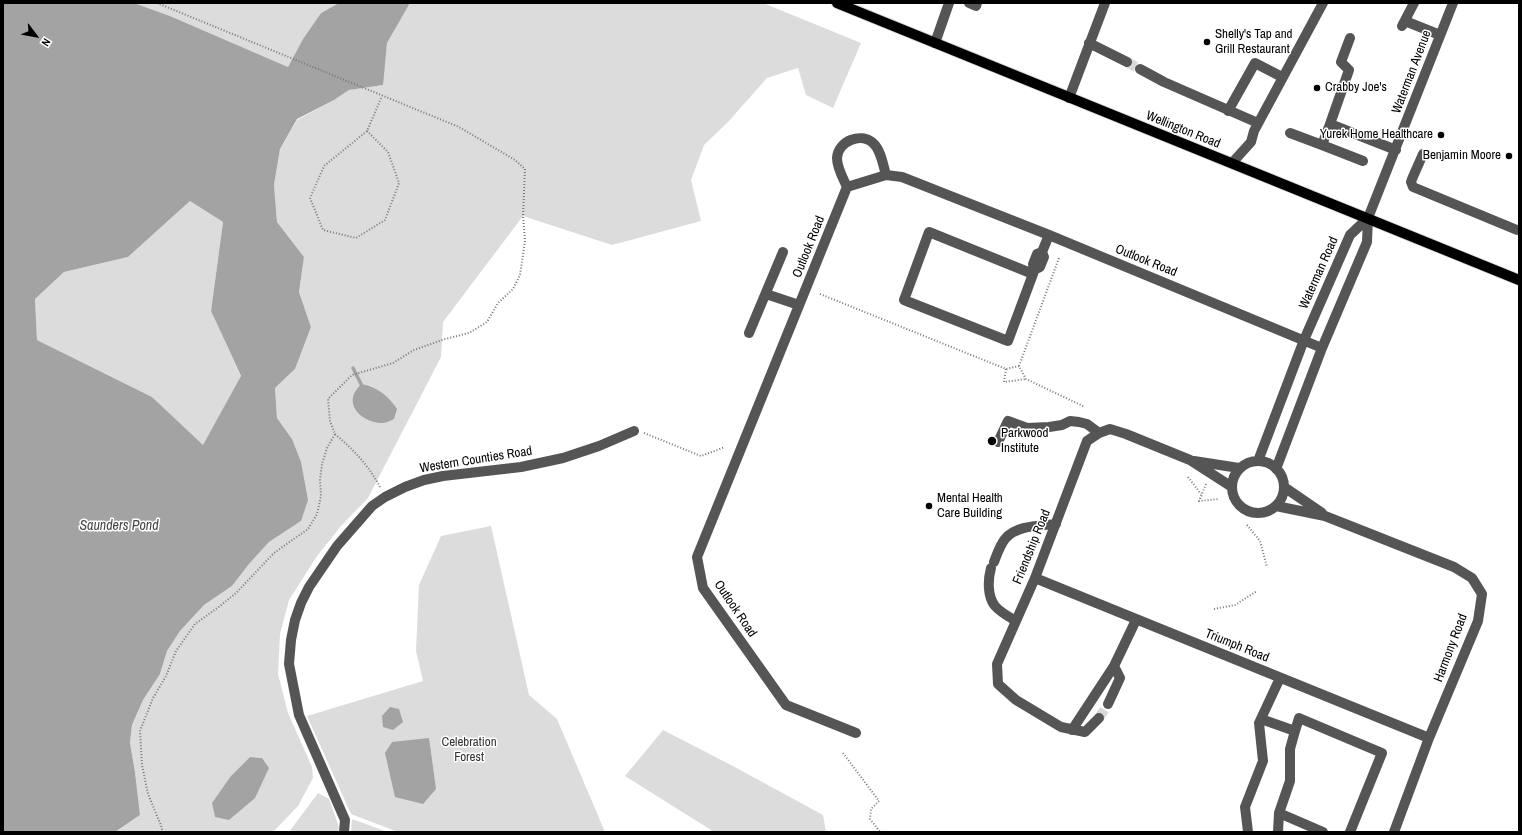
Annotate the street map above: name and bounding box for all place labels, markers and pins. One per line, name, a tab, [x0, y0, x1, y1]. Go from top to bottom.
place label: Shelly's Tap and Grill Restaurant	[1215, 27, 1293, 58]
marker: Shelly's Tap and Grill Restaurant	[1202, 37, 1212, 47]
place label: Crabby Joe's	[1325, 80, 1387, 96]
marker: Crabby Joe's	[1312, 83, 1322, 93]
place label: Yurek Home Healthcare	[1320, 127, 1433, 143]
marker: Yurek Home Healthcare	[1436, 130, 1446, 140]
place label: Benjamin Moore	[1423, 148, 1501, 164]
marker: Benjamin Moore	[1504, 151, 1514, 161]
place label: Parkwood Institute	[1001, 426, 1048, 457]
marker: Parkwood Institute	[986, 435, 998, 447]
place label: Mental Health Care Building	[937, 491, 1003, 522]
marker: Mental Health Care Building	[924, 501, 934, 511]

